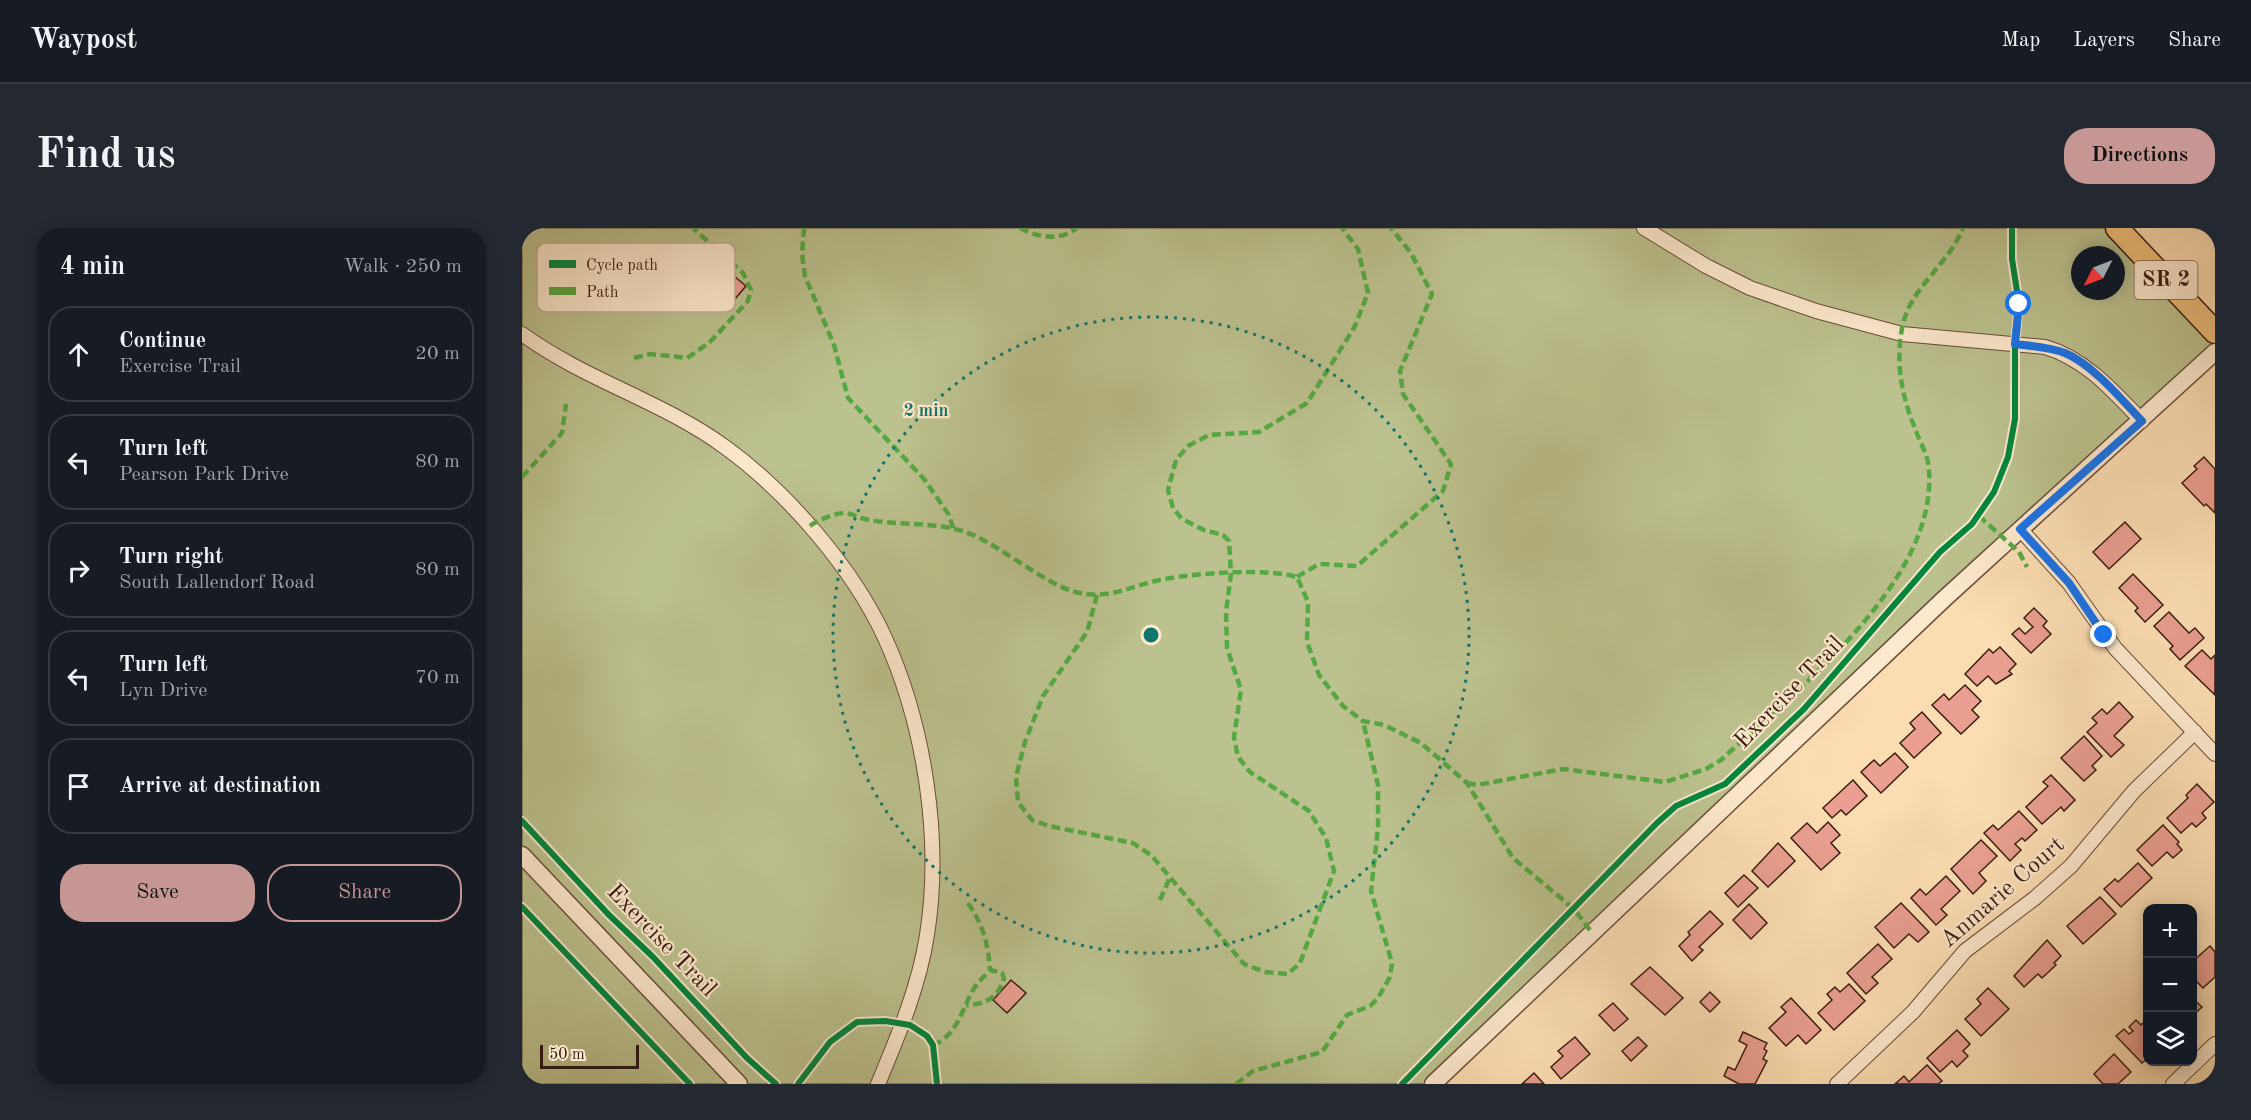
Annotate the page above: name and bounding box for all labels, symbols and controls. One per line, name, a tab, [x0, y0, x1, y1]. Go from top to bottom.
text: Waypost	[30, 27, 137, 55]
text: Map	[2001, 30, 2040, 51]
text: Layers	[2073, 30, 2135, 51]
text: Share	[2168, 30, 2221, 51]
button: Directions	[2064, 128, 2215, 184]
text: Find us	[36, 135, 175, 177]
legend	[537, 243, 735, 312]
north arrow	[2071, 246, 2125, 300]
text: 4 min	[60, 254, 125, 280]
text: Walk · 250 m	[343, 257, 462, 277]
text: Cycle path	[586, 258, 658, 274]
road number: SR 2	[2134, 261, 2198, 299]
text: Path	[586, 285, 619, 301]
route start	[2005, 290, 2031, 316]
text: Continue	[119, 330, 206, 352]
icon: ahead	[62, 338, 95, 371]
text: 20 m	[415, 344, 460, 364]
text: Exercise Trail	[119, 357, 241, 377]
text: 2 min	[903, 402, 949, 420]
text: Turn left	[119, 438, 208, 460]
icon: left	[62, 446, 95, 479]
text: 80 m	[415, 452, 460, 472]
text: Pearson Park Drive	[119, 465, 289, 485]
text: Turn right	[119, 546, 223, 568]
icon: right	[62, 554, 95, 587]
text: 80 m	[415, 560, 460, 580]
text: South Lallendorf Road	[119, 573, 315, 593]
route end	[2090, 621, 2116, 647]
centre of rings	[1141, 625, 1161, 645]
street label: Exercise Trail	[1731, 632, 1849, 754]
text: Turn left	[119, 654, 208, 676]
icon: left	[62, 662, 95, 695]
text: 70 m	[415, 668, 460, 688]
text: Lyn Drive	[119, 681, 207, 701]
icon: arrive	[62, 770, 95, 803]
text: Arrive at destination	[119, 775, 321, 797]
street label: Anmarie Court	[1937, 833, 2069, 953]
button: Save	[60, 864, 255, 922]
button: Share	[267, 864, 462, 922]
street label: Exercise Trail	[602, 880, 720, 1002]
map controls	[2143, 904, 2197, 1066]
button: +	[2143, 904, 2197, 958]
button: −	[2143, 958, 2197, 1012]
button: layers	[2143, 1012, 2197, 1066]
scale bar	[540, 1042, 639, 1070]
text: 50 m	[549, 1047, 585, 1063]

